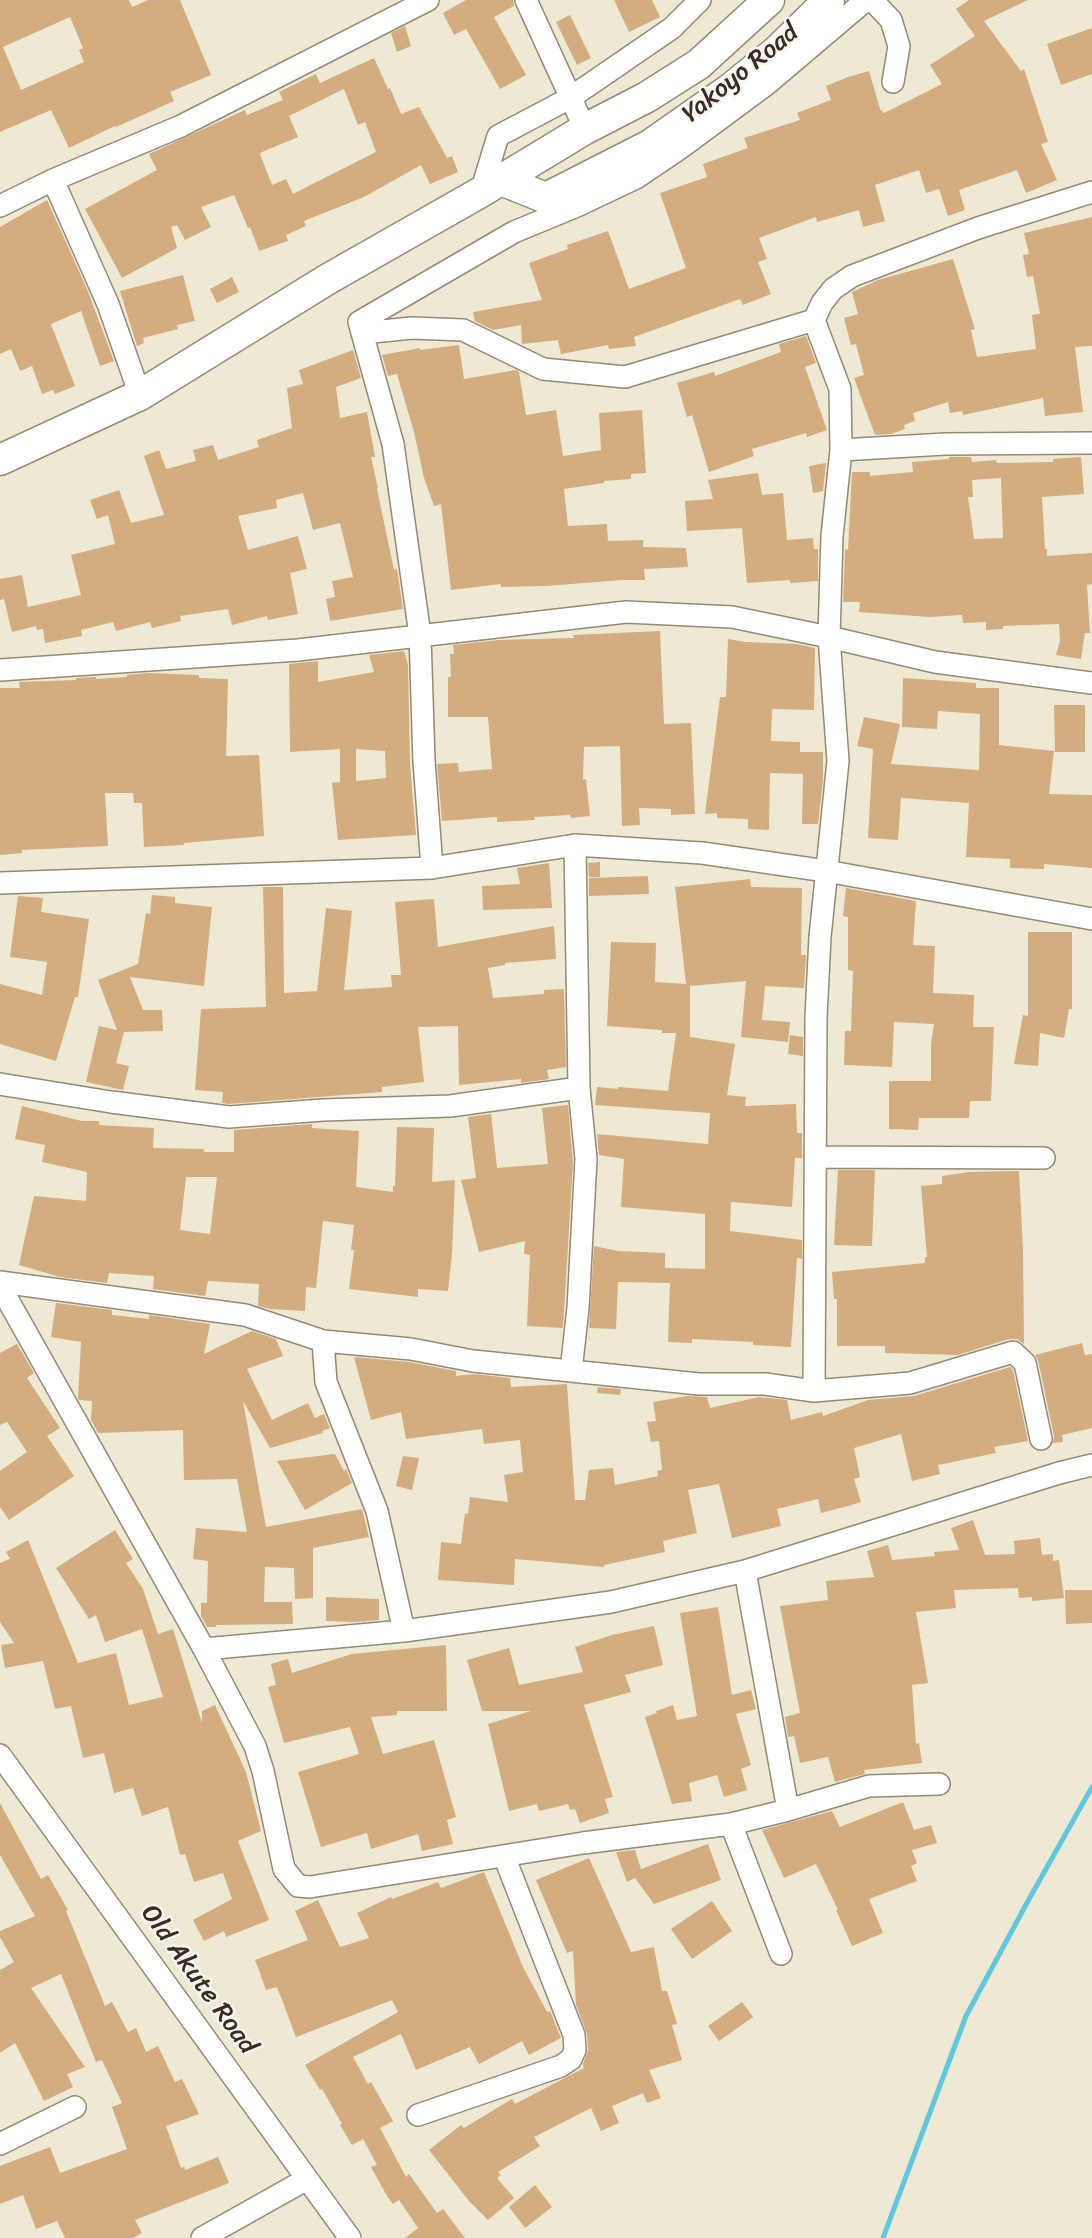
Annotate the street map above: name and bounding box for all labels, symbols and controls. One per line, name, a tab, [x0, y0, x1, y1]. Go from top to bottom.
street label: Yakoyo Road	[677, 18, 805, 130]
street label: Old Akute Road	[133, 1899, 263, 2061]

